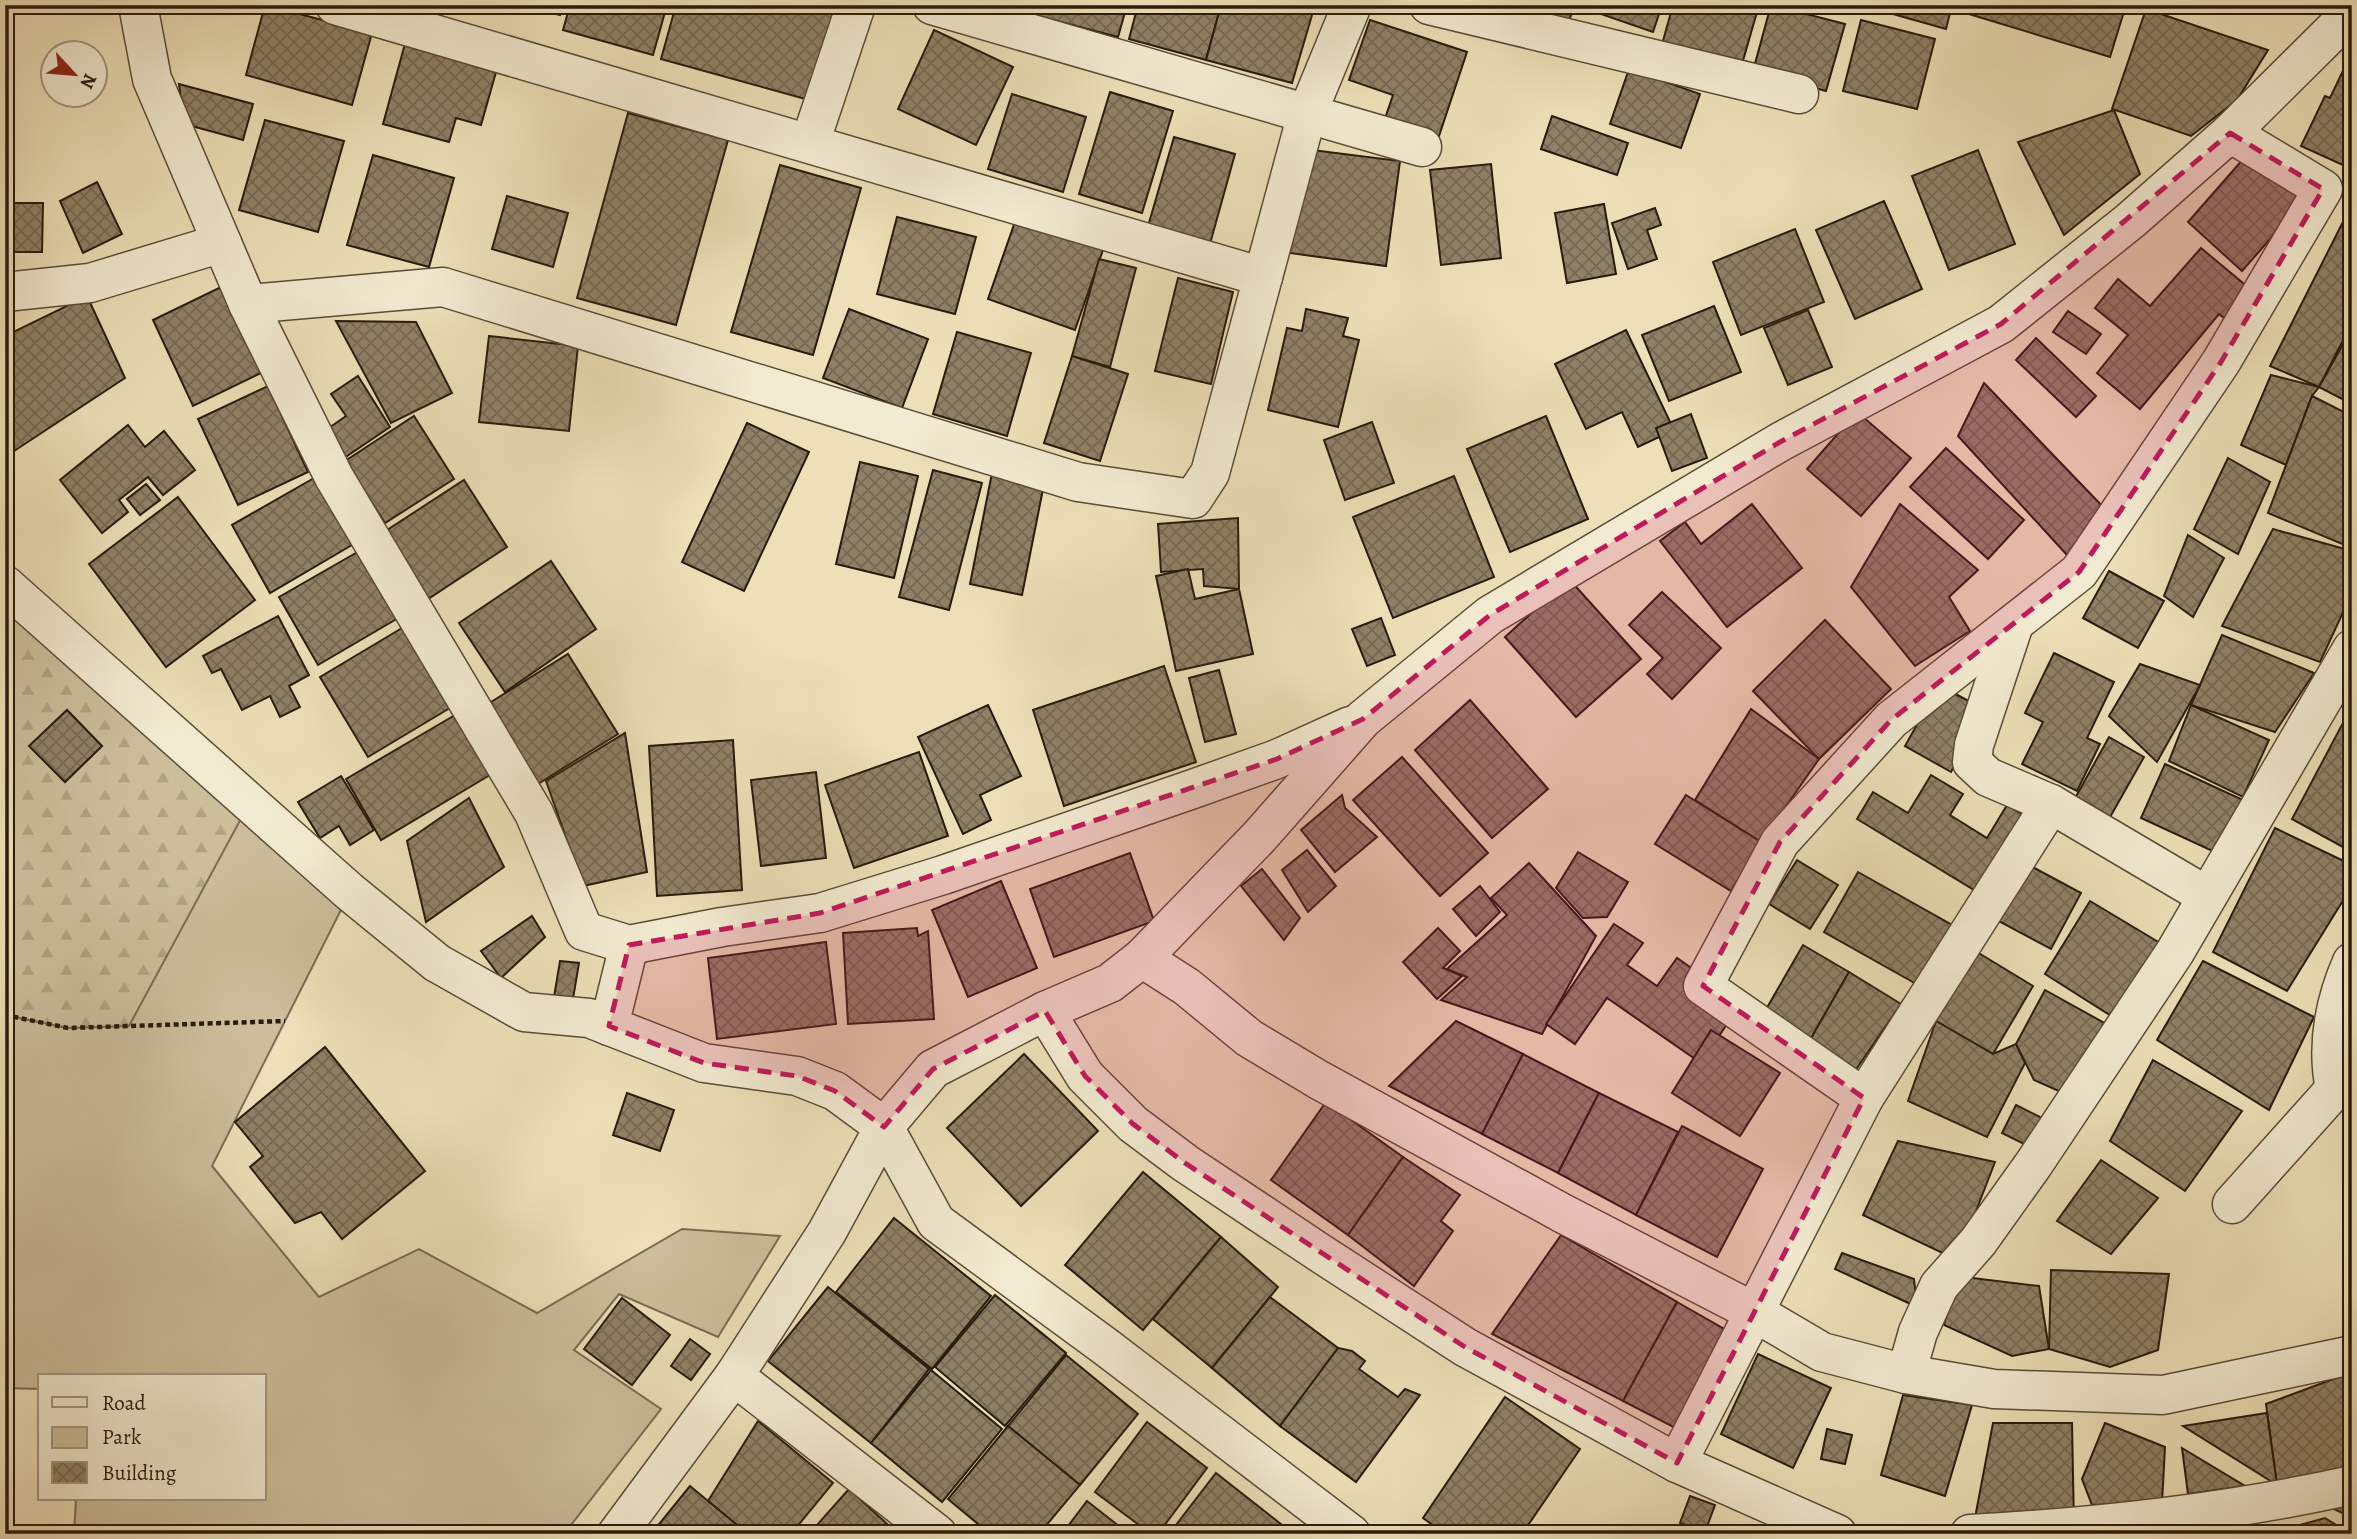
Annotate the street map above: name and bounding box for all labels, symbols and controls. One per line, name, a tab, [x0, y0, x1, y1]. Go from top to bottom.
north arrow	[38, 38, 108, 108]
text: N	[74, 69, 103, 93]
legend	[38, 1374, 266, 1500]
text: Road	[102, 1389, 146, 1417]
text: Park	[102, 1423, 142, 1451]
text: Building	[102, 1459, 177, 1487]

